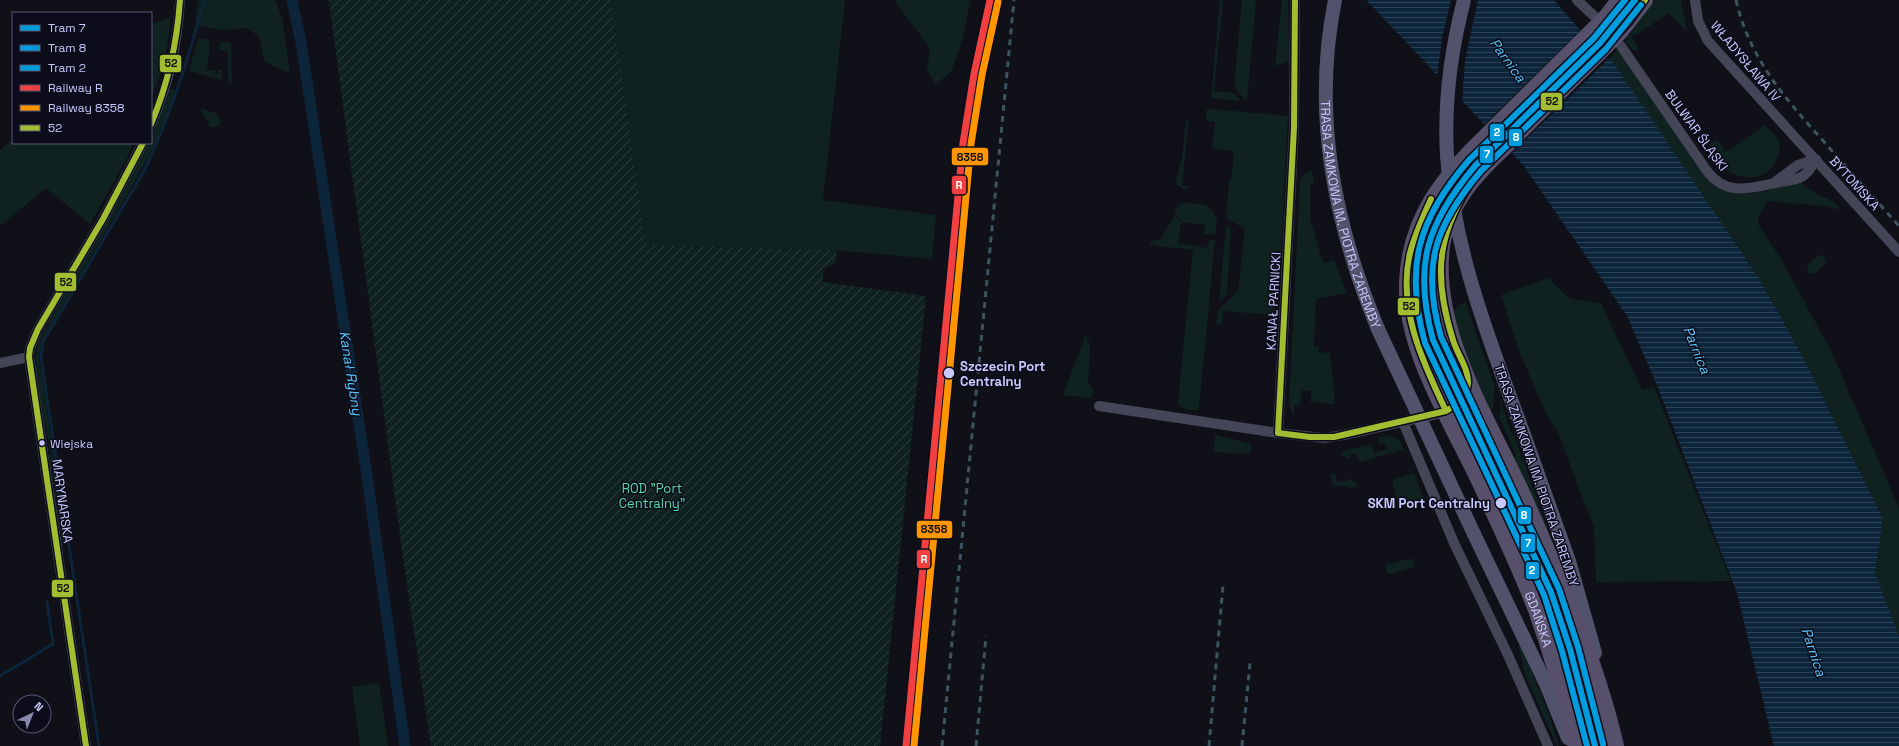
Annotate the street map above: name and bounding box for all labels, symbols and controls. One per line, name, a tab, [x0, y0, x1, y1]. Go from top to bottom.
legend	[12, 12, 152, 144]
street label: WŁADYSŁAWA IV	[1707, 17, 1784, 105]
text: Tram 7	[48, 20, 86, 36]
water label: Parnica	[1486, 34, 1531, 86]
text: Tram 8	[48, 40, 86, 56]
line badge: 52	[159, 54, 182, 73]
text: 52	[164, 56, 178, 70]
text: Tram 2	[48, 60, 86, 76]
text: Railway R	[48, 80, 103, 96]
street label: BULWAR ŚLĄSKI	[1661, 86, 1732, 174]
line badge: 52	[1540, 92, 1563, 111]
text: 52	[1545, 94, 1559, 108]
text: Railway 8358	[48, 100, 124, 116]
street label: TRASA ZAMKOWA IM. PIOTRA ZAREMBY	[1317, 100, 1385, 331]
text: 52	[48, 120, 62, 136]
line badge: 2	[1489, 123, 1505, 142]
text: 2	[1494, 125, 1501, 139]
line badge: 8	[1508, 128, 1523, 147]
text: 8	[1513, 130, 1520, 144]
line badge: 7	[1479, 145, 1494, 164]
line badge: 8358	[951, 147, 989, 166]
text: 7	[1484, 147, 1490, 161]
text: 8358	[957, 150, 984, 164]
street label: BYTOMSKA	[1826, 153, 1884, 214]
line badge: R	[951, 175, 967, 195]
text: R	[956, 178, 963, 192]
street label: KANAŁ PARNICKI	[1262, 251, 1285, 351]
line badge: 52	[54, 272, 77, 292]
text: 52	[59, 275, 73, 289]
line badge: 52	[1397, 297, 1420, 316]
text: 52	[1402, 299, 1416, 313]
water label: Parnica	[1679, 323, 1715, 377]
water label: Kanał Rybny	[335, 329, 367, 418]
place label: Szczecin Port Centralny	[960, 358, 1045, 390]
street label: TRASA ZAMKOWA IM. PIOTRA ZAREMBY	[1490, 361, 1583, 589]
marker: Szczecin Port Centralny	[942, 366, 956, 380]
place label: Wiejska	[50, 436, 93, 452]
marker: Wiejska	[37, 438, 47, 448]
street label: MARYNARSKA	[48, 458, 77, 544]
park label: ROD "Port Centralny"	[619, 480, 685, 512]
place label: SKM Port Centralny	[1368, 495, 1490, 512]
marker: SKM Port Centralny	[1494, 496, 1508, 510]
line badge: 8	[1517, 506, 1532, 525]
text: 8	[1521, 508, 1528, 522]
line badge: 8358	[916, 520, 953, 539]
text: 8358	[921, 522, 948, 536]
line badge: 7	[1520, 533, 1536, 553]
text: 7	[1525, 536, 1531, 550]
line badge: R	[916, 549, 931, 569]
text: R	[921, 552, 928, 566]
line badge: 2	[1525, 561, 1540, 580]
text: 2	[1529, 563, 1536, 577]
line badge: 52	[51, 579, 74, 598]
text: 52	[56, 581, 70, 595]
street label: GDAŃSKA	[1520, 589, 1556, 649]
water label: Parnica	[1798, 625, 1831, 679]
north arrow	[12, 694, 52, 734]
text: N	[31, 699, 46, 714]

